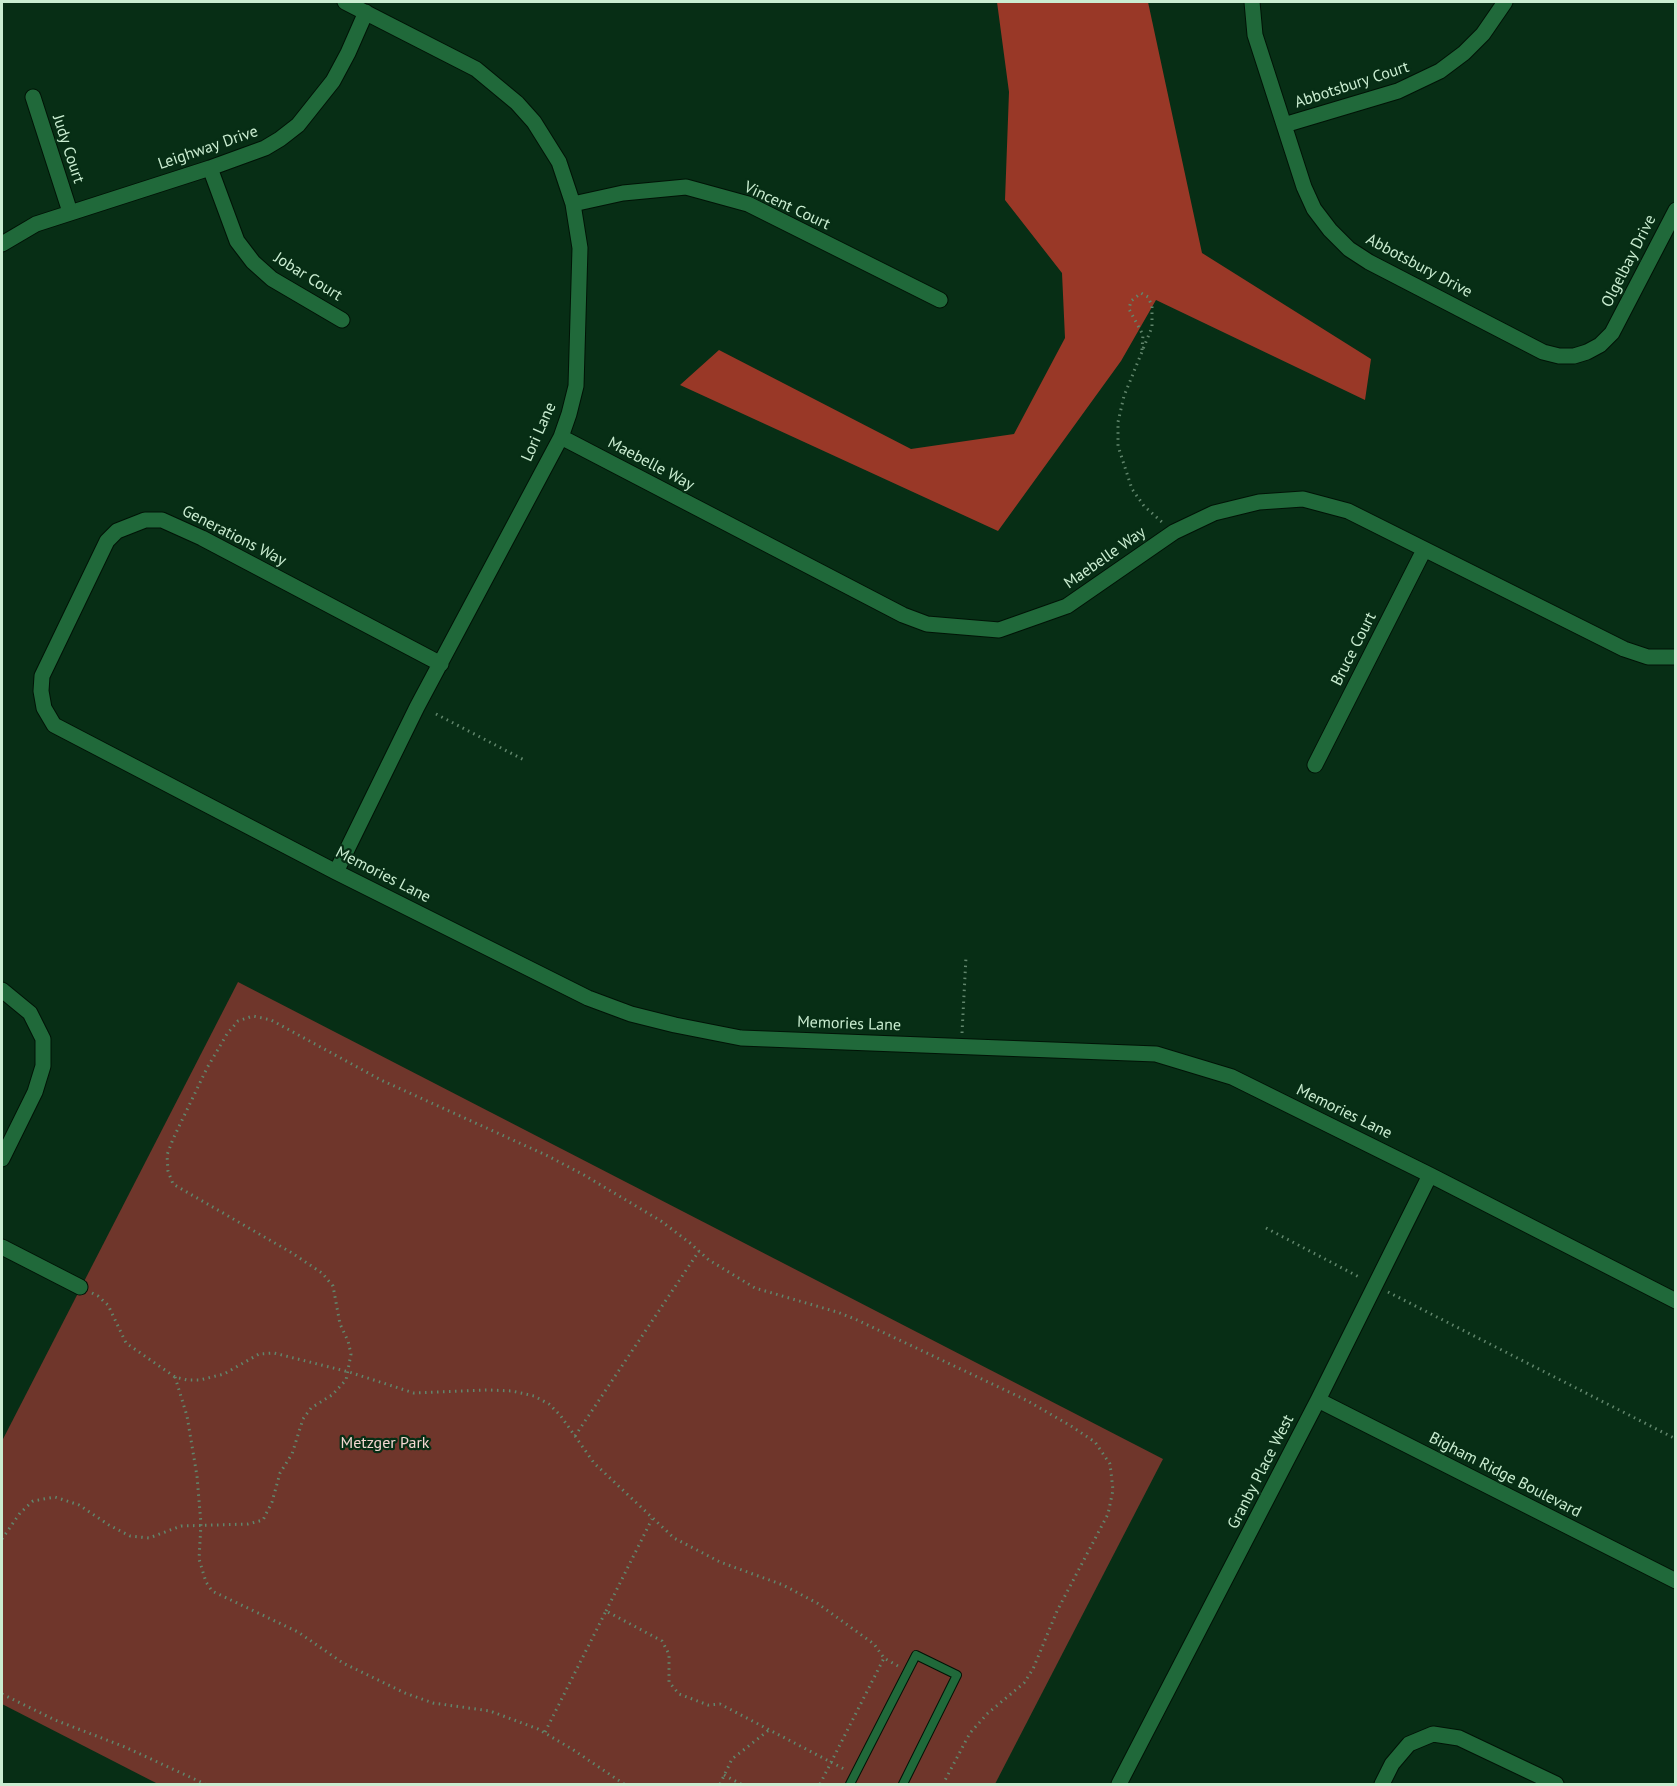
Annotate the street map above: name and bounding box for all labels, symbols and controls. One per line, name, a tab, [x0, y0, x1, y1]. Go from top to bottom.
street label: Abbotsbury Court	[1292, 57, 1412, 113]
street label: Judy Court	[48, 112, 88, 186]
street label: Leighway Drive	[156, 122, 260, 174]
street label: Vincent Court	[741, 178, 833, 234]
street label: Olgelbay Drive	[1597, 212, 1661, 310]
street label: Abbotsbury Drive	[1363, 230, 1475, 302]
street label: Jobar Court	[270, 249, 346, 305]
street label: Lori Lane	[517, 399, 561, 465]
street label: Maebelle Way	[604, 433, 698, 495]
street label: Generations Way	[179, 502, 289, 570]
street label: Maebelle Way	[1060, 523, 1150, 593]
street label: Bruce Court	[1327, 609, 1381, 689]
street label: Memories Lane	[332, 843, 434, 907]
street label: Memories Lane	[797, 1013, 901, 1035]
street label: Memories Lane	[1293, 1081, 1395, 1143]
street label: Granby Place West	[1224, 1412, 1298, 1532]
street label: Bigham Ridge Boulevard	[1426, 1428, 1584, 1522]
park label: Metzger Park	[341, 1433, 429, 1453]

